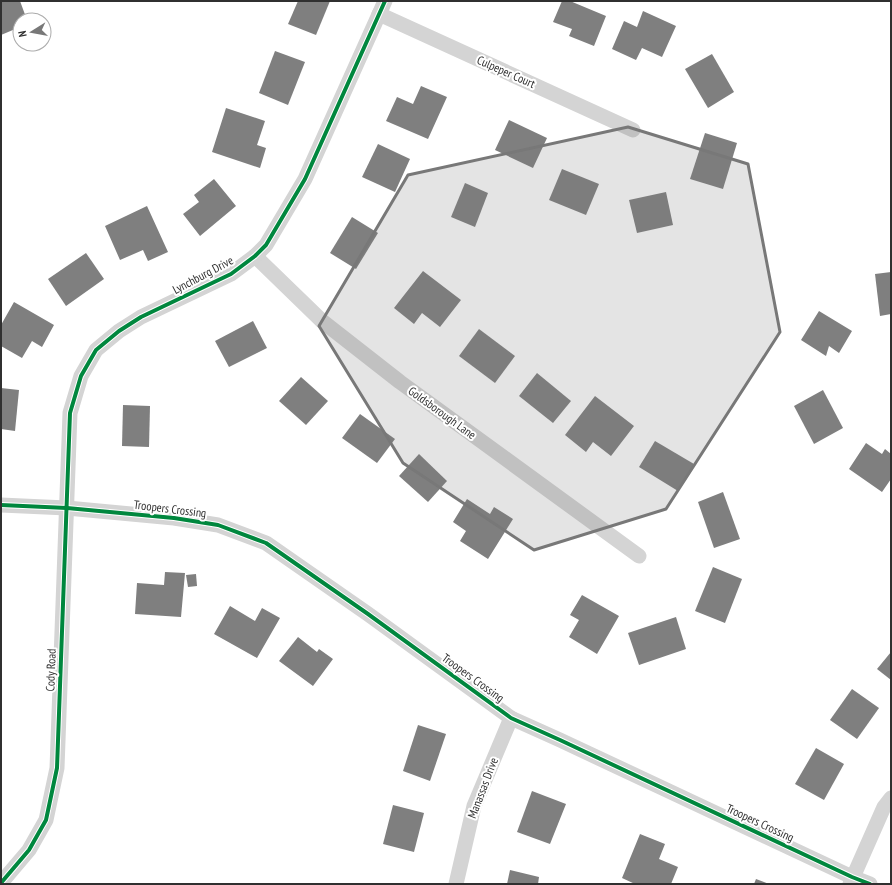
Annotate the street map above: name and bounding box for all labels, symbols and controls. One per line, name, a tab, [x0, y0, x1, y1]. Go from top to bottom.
north arrow	[12, 12, 52, 52]
text: N	[15, 30, 30, 38]
street label: Culpeper Court	[475, 52, 538, 91]
street label: Lynchburg Drive	[170, 252, 236, 297]
street label: Goldsborough Lane	[405, 383, 479, 442]
street label: Troopers Crossing	[133, 497, 207, 520]
street label: Cody Road	[42, 648, 59, 692]
street label: Troopers Crossing	[439, 650, 507, 705]
street label: Manassas Drive	[464, 755, 501, 820]
street label: Troopers Crossing	[724, 800, 796, 845]

